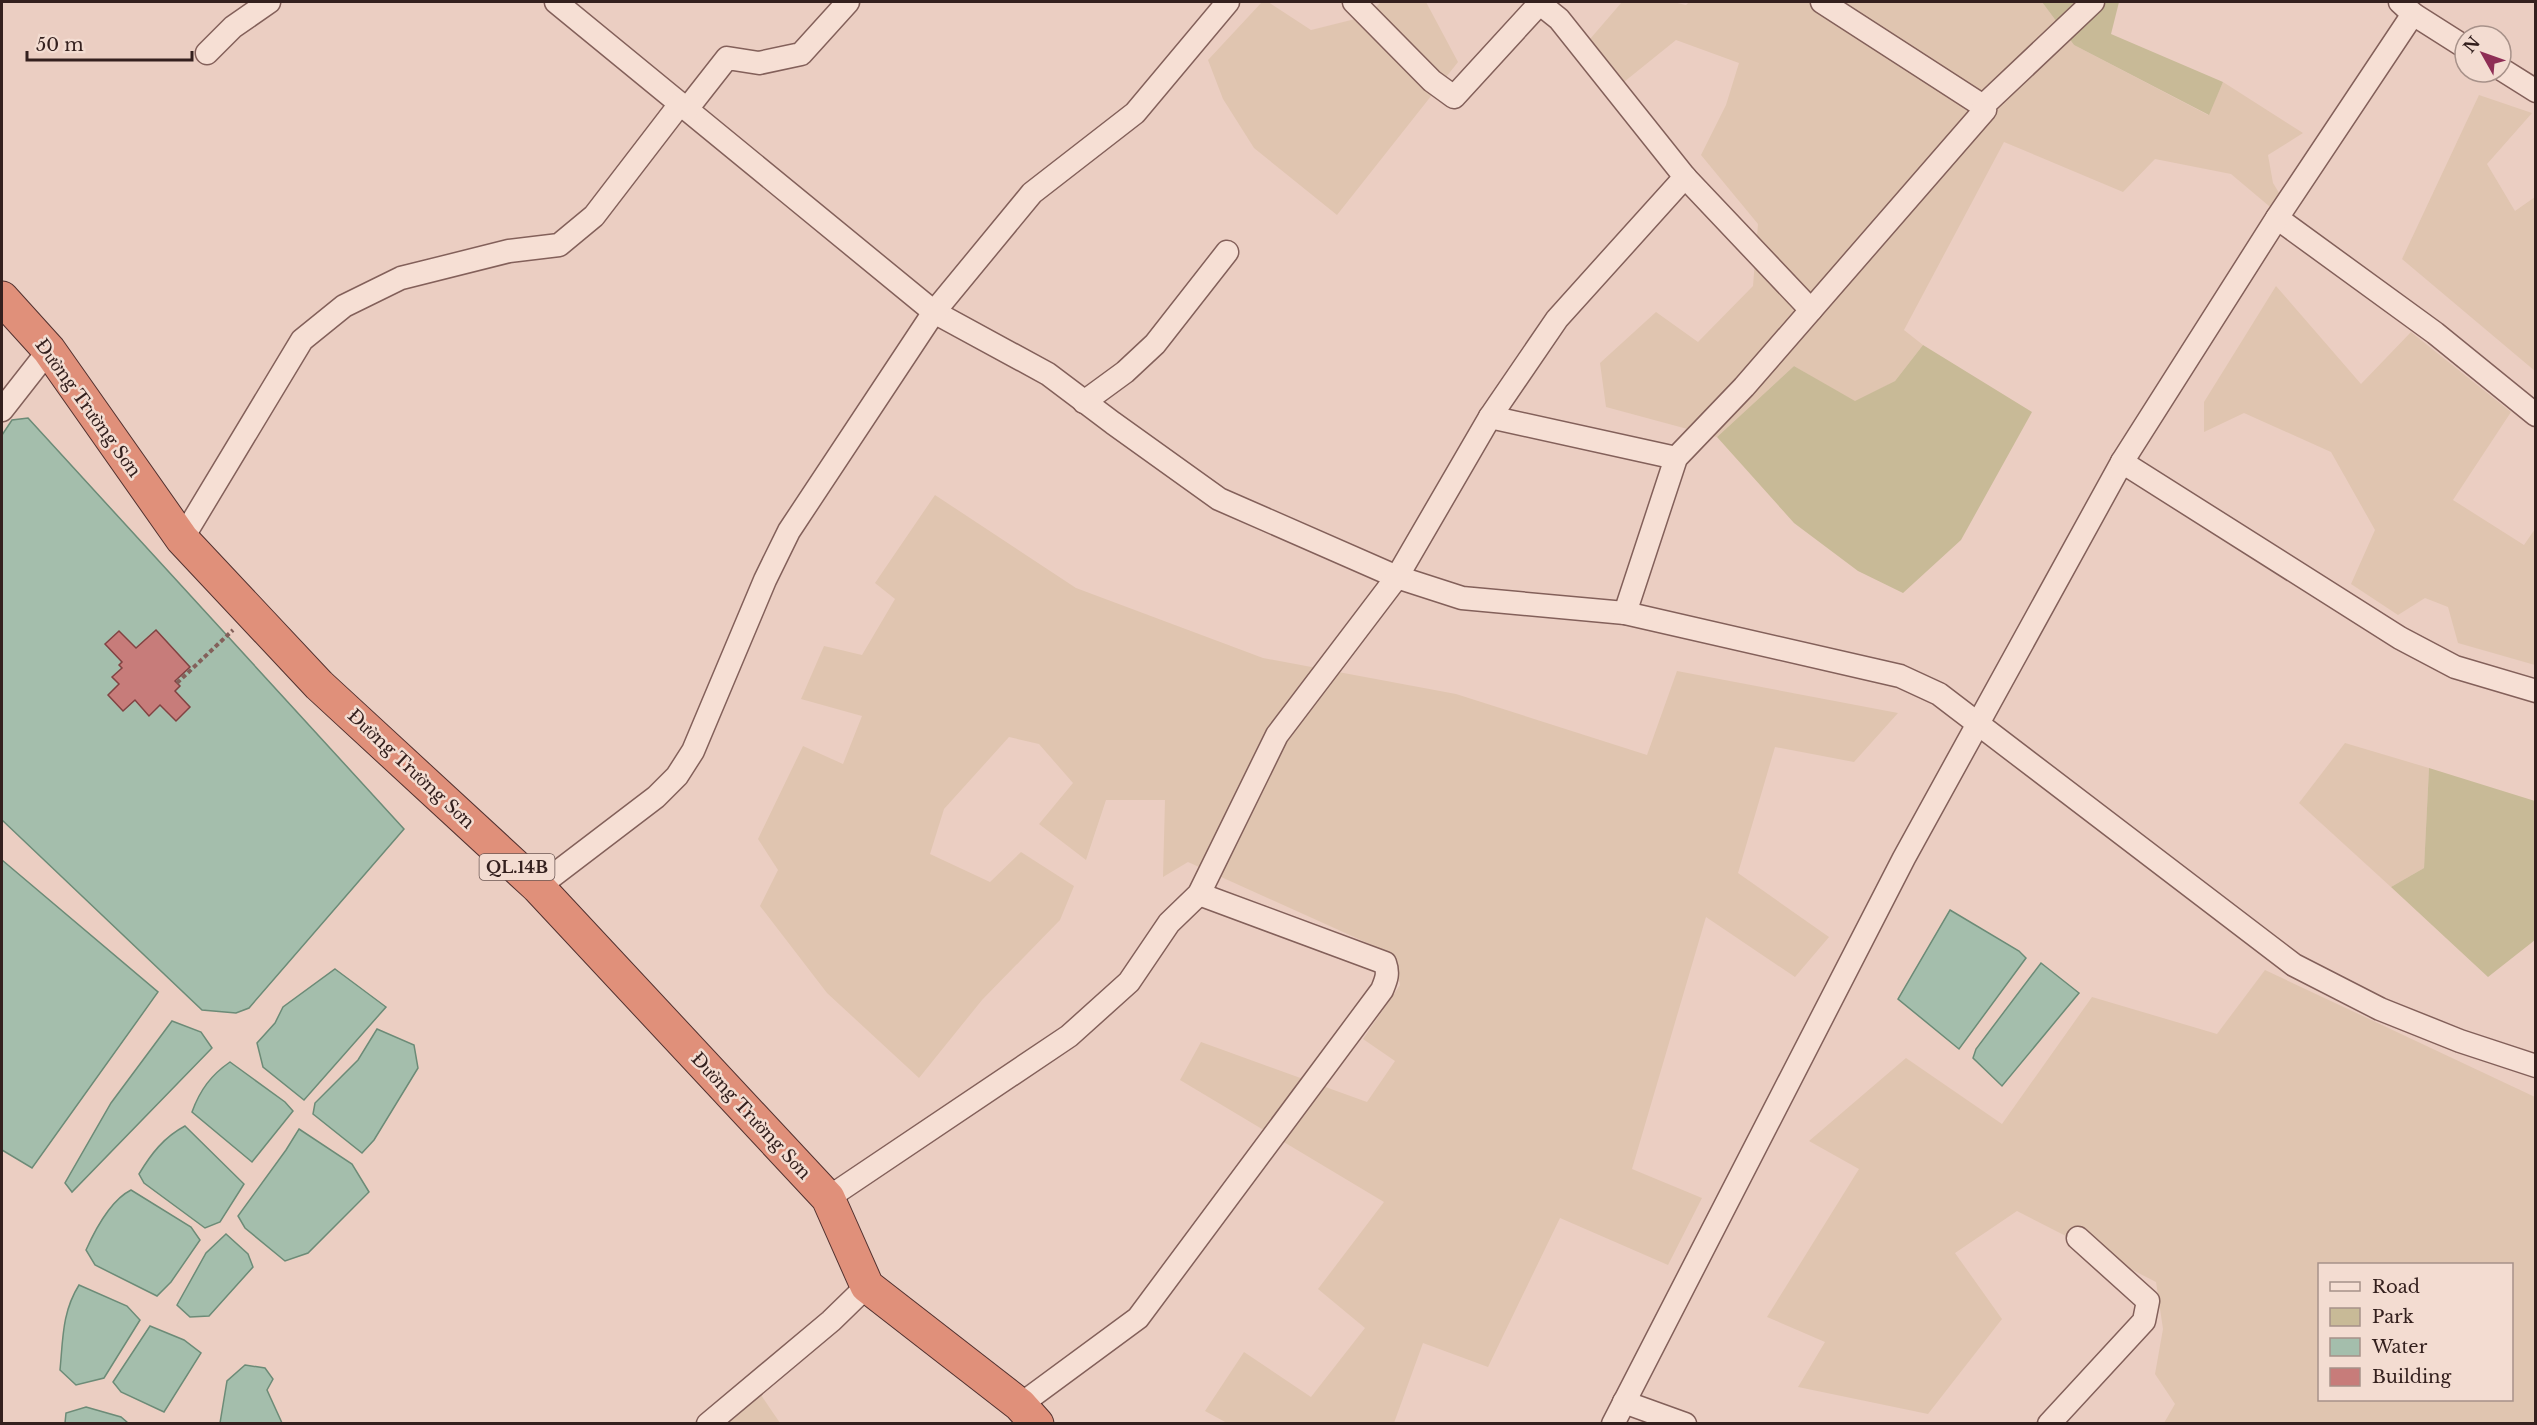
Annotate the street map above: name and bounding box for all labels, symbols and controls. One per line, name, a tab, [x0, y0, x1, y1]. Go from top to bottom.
scale bar	[27, 24, 192, 62]
north arrow	[2453, 24, 2513, 84]
text: N	[2459, 32, 2484, 57]
text: 50 m	[36, 34, 84, 56]
street label: Đường Trường Sơn	[30, 335, 146, 481]
street label: Đường Trường Sơn	[343, 705, 479, 833]
road number: QL.14B	[480, 854, 554, 880]
street label: Đường Trường Sơn	[687, 1048, 815, 1184]
legend	[2318, 1263, 2513, 1401]
text: Road	[2372, 1276, 2420, 1298]
text: Park	[2372, 1306, 2414, 1328]
text: Water	[2371, 1336, 2428, 1358]
text: Building	[2372, 1366, 2451, 1388]

